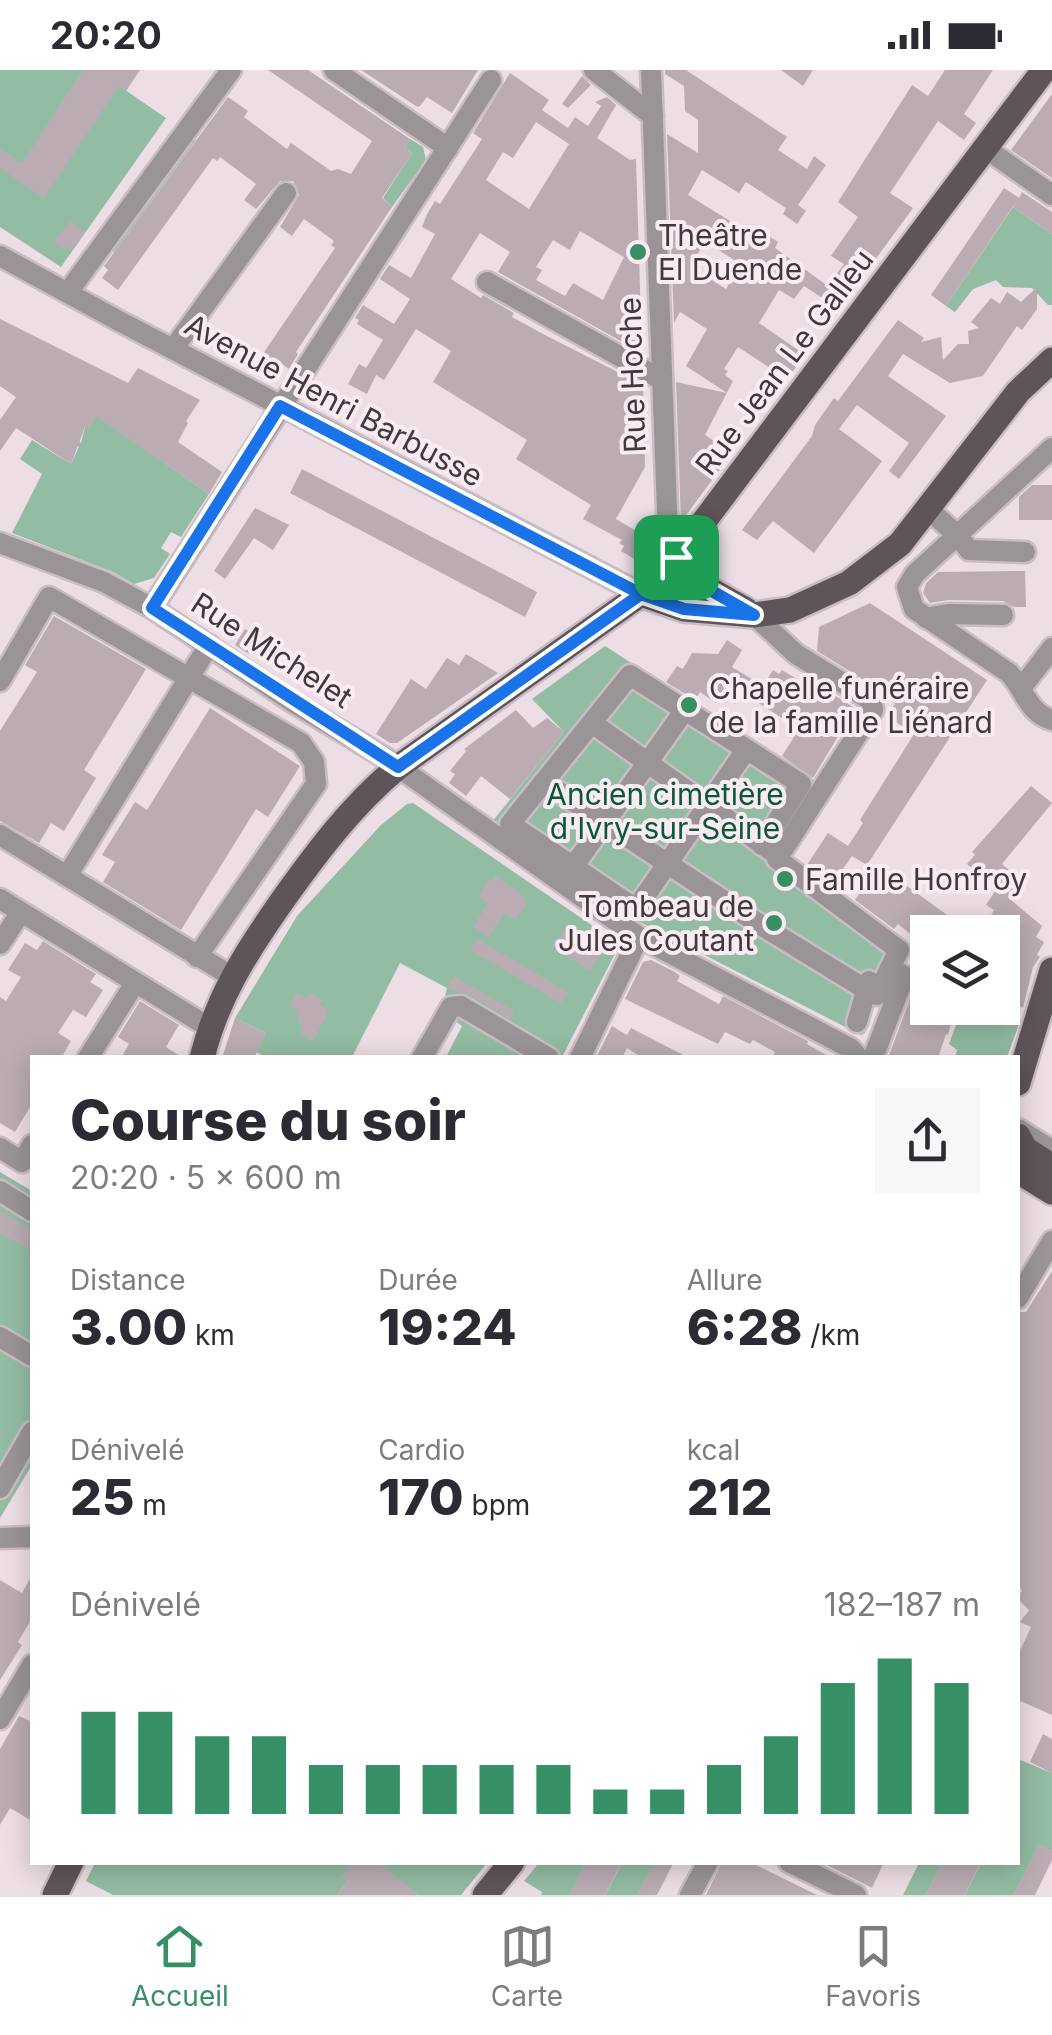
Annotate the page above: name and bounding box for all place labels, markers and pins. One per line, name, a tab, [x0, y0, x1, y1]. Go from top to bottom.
place label: Theâtre El Duende	[658, 217, 802, 287]
marker: Theâtre El Duende	[627, 241, 649, 263]
pin	[634, 515, 719, 600]
place label: Chapelle funéraire de la famille Liénard	[709, 670, 993, 740]
marker: Chapelle funéraire de la famille Liénard	[678, 694, 700, 716]
place label: Famille Honfroy	[805, 861, 1027, 897]
marker: Famille Honfroy	[774, 868, 796, 890]
place label: Tombeau de Jules Coutant	[558, 888, 754, 958]
marker: Tombeau de Jules Coutant	[763, 912, 785, 934]

